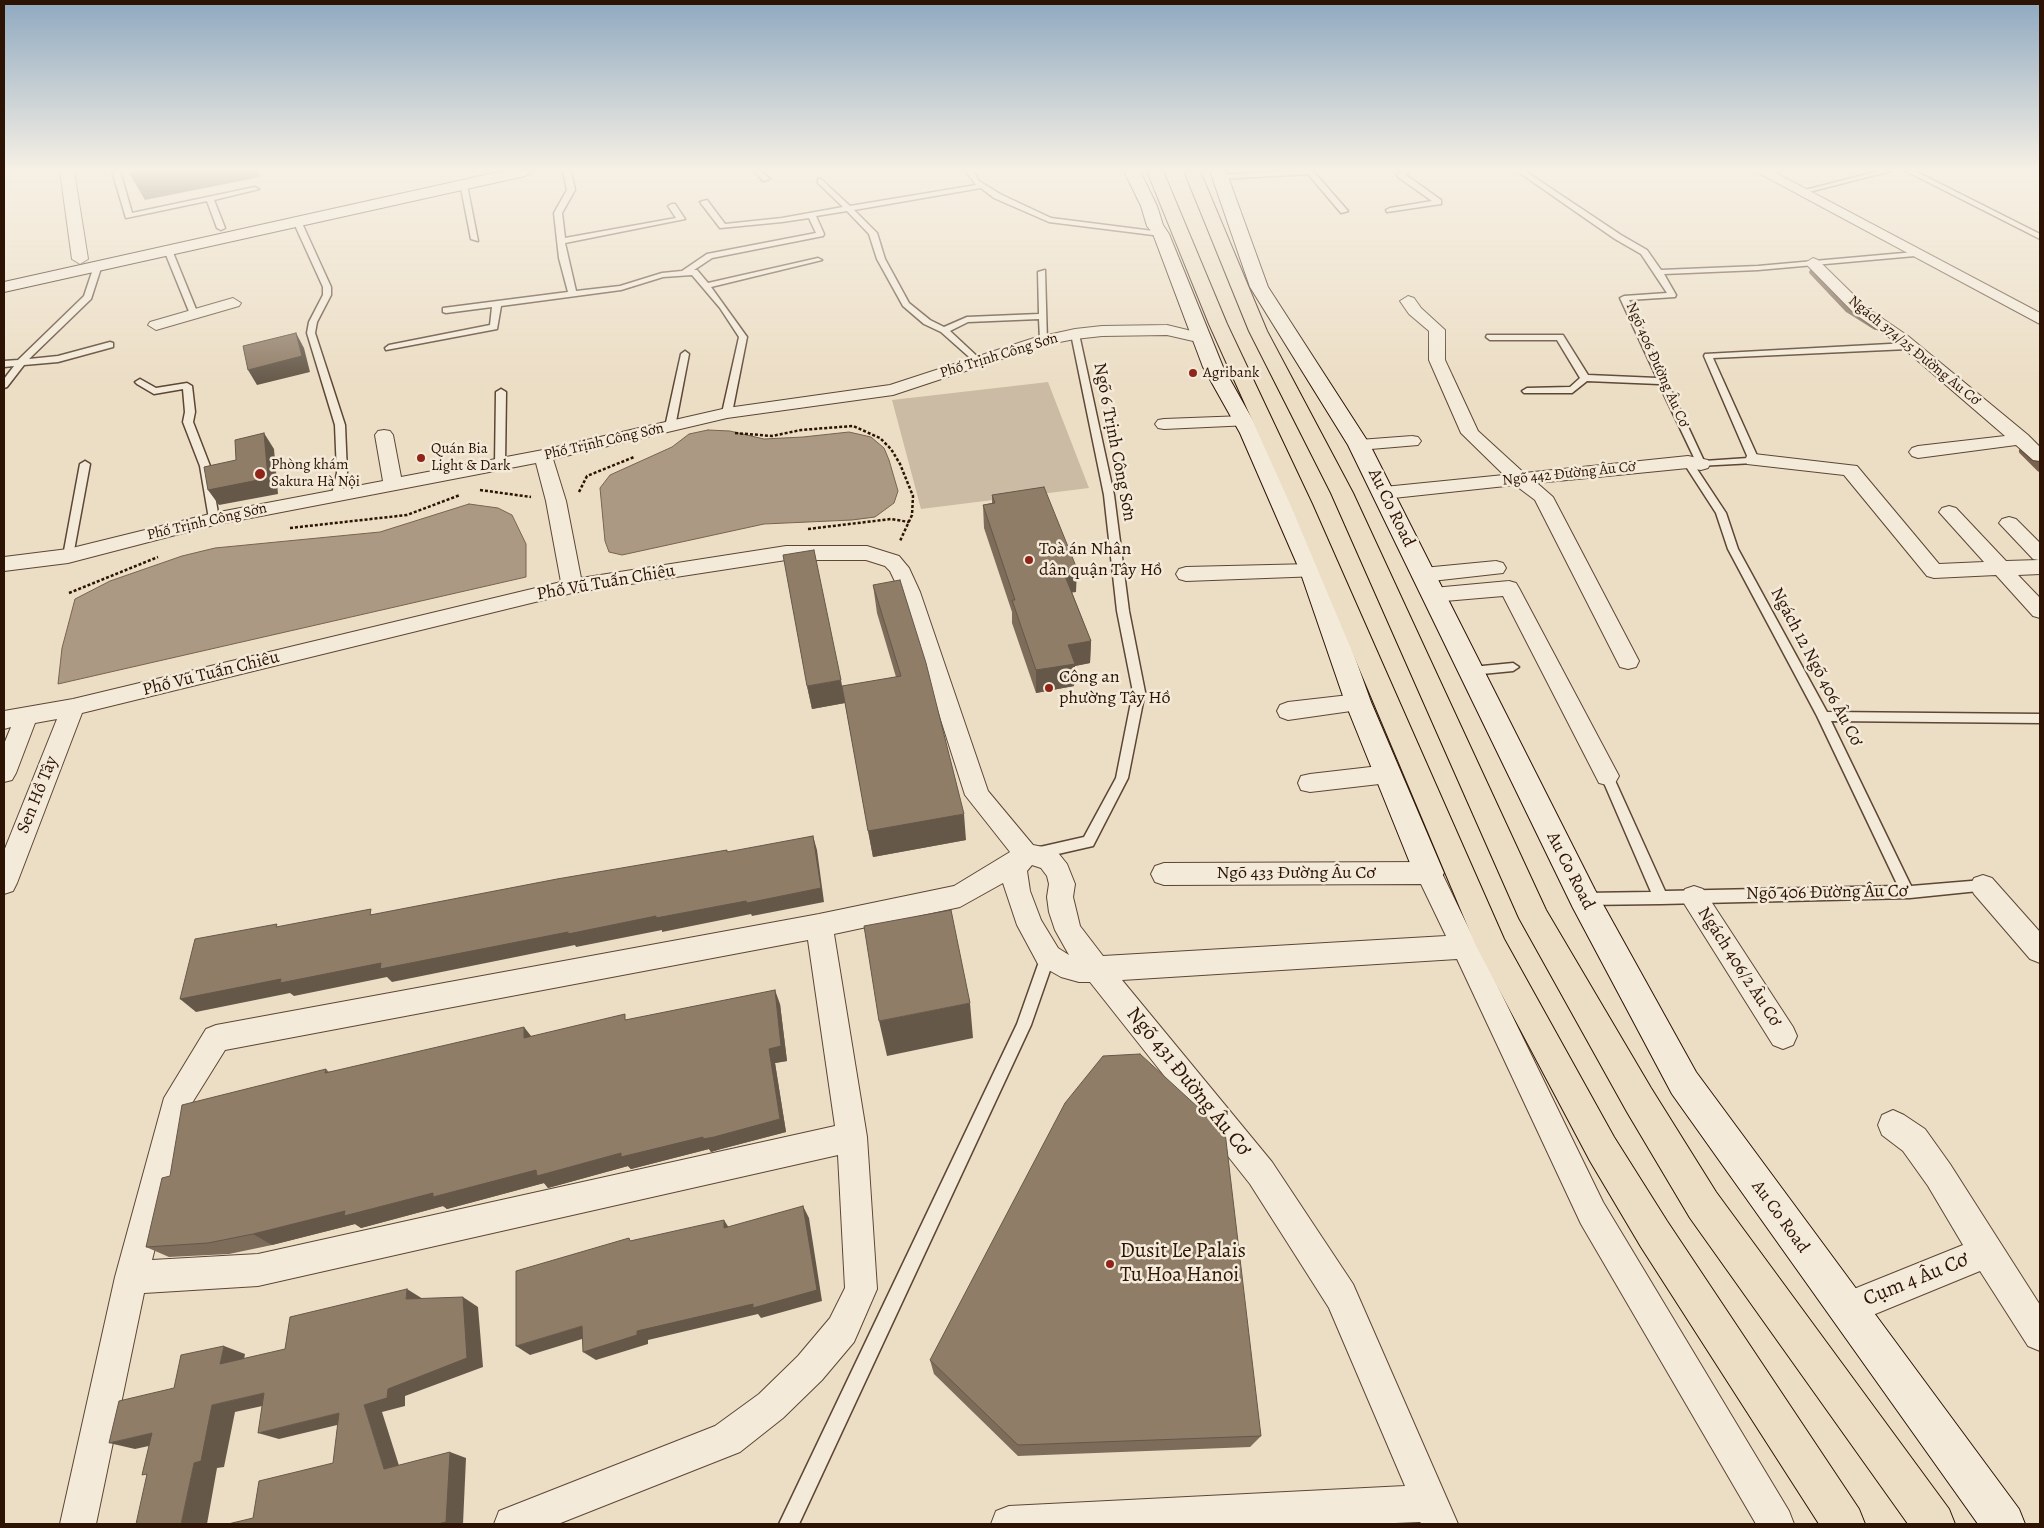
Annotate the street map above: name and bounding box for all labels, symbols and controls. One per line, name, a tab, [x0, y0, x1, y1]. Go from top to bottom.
street label: Ngách 374/25 Đường Âu Cơ	[1844, 292, 1984, 410]
street label: Ngõ 406 Đường Âu Cơ	[1621, 300, 1693, 430]
street label: Phố Trịnh Công Sơn	[938, 329, 1060, 383]
street label: Ngõ 6 Trịnh Công Sơn	[1088, 361, 1140, 523]
place label: Agribank	[1203, 364, 1260, 382]
marker: Agribank	[1187, 367, 1199, 379]
street label: Phố Trịnh Công Sơn	[542, 419, 666, 465]
place label: Quán Bia Light & Dark	[431, 440, 510, 475]
marker: Quán Bia Light & Dark	[415, 452, 427, 464]
place label: Phòng khám Sakura Hà Nội	[271, 456, 360, 491]
street label: Ngõ 442 Đường Âu Cơ	[1501, 458, 1637, 490]
street label: Au Co Road	[1363, 465, 1419, 551]
marker: Phòng khám Sakura Hà Nội	[253, 467, 267, 481]
street label: Phố Trịnh Công Sơn	[145, 499, 269, 545]
place label: Toà án Nhân dân quận Tây Hồ	[1039, 539, 1162, 582]
marker: Toà án Nhân dân quận Tây Hồ	[1023, 554, 1035, 566]
street label: Phố Vũ Tuấn Chiêu	[535, 560, 677, 606]
street label: Ngách 12 Ngõ 406 Âu Cơ	[1765, 584, 1867, 750]
street label: Phố Vũ Tuấn Chiêu	[140, 647, 282, 701]
place label: Công an phường Tây Hồ	[1059, 667, 1171, 710]
marker: Công an phường Tây Hồ	[1043, 682, 1055, 694]
street label: Sen Hồ Tây	[13, 753, 63, 837]
street label: Au Co Road	[1541, 829, 1599, 913]
street label: Ngõ 433 Đường Âu Cơ	[1216, 863, 1376, 885]
street label: Ngõ 406 Đường Âu Cơ	[1746, 881, 1908, 905]
street label: Ngách 406/2 Âu Cơ	[1692, 903, 1786, 1031]
street label: Ngõ 431 Đường Âu Cơ	[1120, 1003, 1256, 1161]
street label: Au Co Road	[1746, 1177, 1814, 1257]
place label: Dusit Le Palais Tu Hoa Hanoi	[1120, 1239, 1246, 1289]
street label: Cụm 4 Âu Cơ	[1860, 1248, 1972, 1312]
marker: Dusit Le Palais Tu Hoa Hanoi	[1104, 1258, 1116, 1270]

